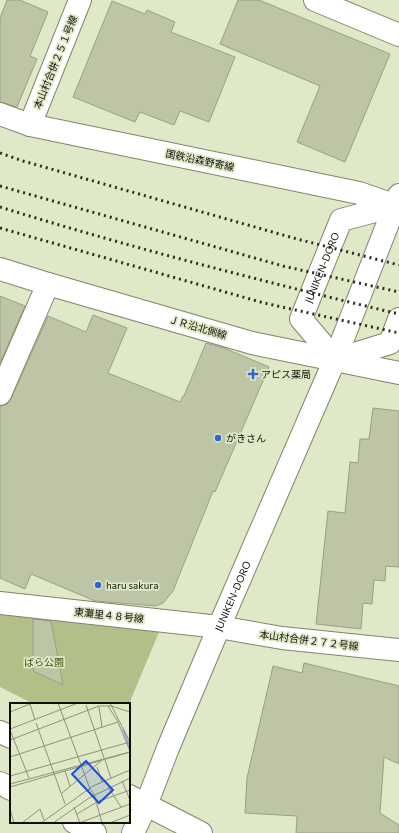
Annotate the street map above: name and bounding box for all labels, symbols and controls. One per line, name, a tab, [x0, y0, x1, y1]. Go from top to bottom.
street label: 本山村合併２５１号線	[31, 13, 79, 111]
street label: 国鉄沿森野寄線	[165, 147, 235, 173]
street label: JUNIKEN-DORO	[302, 230, 341, 305]
street label: ＪＲ沿北側線	[168, 313, 228, 341]
place label: アピス薬局	[261, 368, 311, 380]
marker: アピス薬局	[248, 369, 258, 379]
place label: がきさん	[226, 432, 266, 444]
marker: がきさん	[213, 433, 223, 443]
street label: JUNIKEN-DORO	[212, 559, 253, 633]
place label: haru sakura	[106, 579, 158, 591]
marker: haru sakura	[93, 580, 103, 590]
street label: 東灘里４８号線	[74, 605, 144, 625]
street label: 本山村合併２７２号線	[259, 628, 359, 652]
park label: ばら公園	[24, 656, 64, 668]
inset map	[10, 703, 130, 823]

